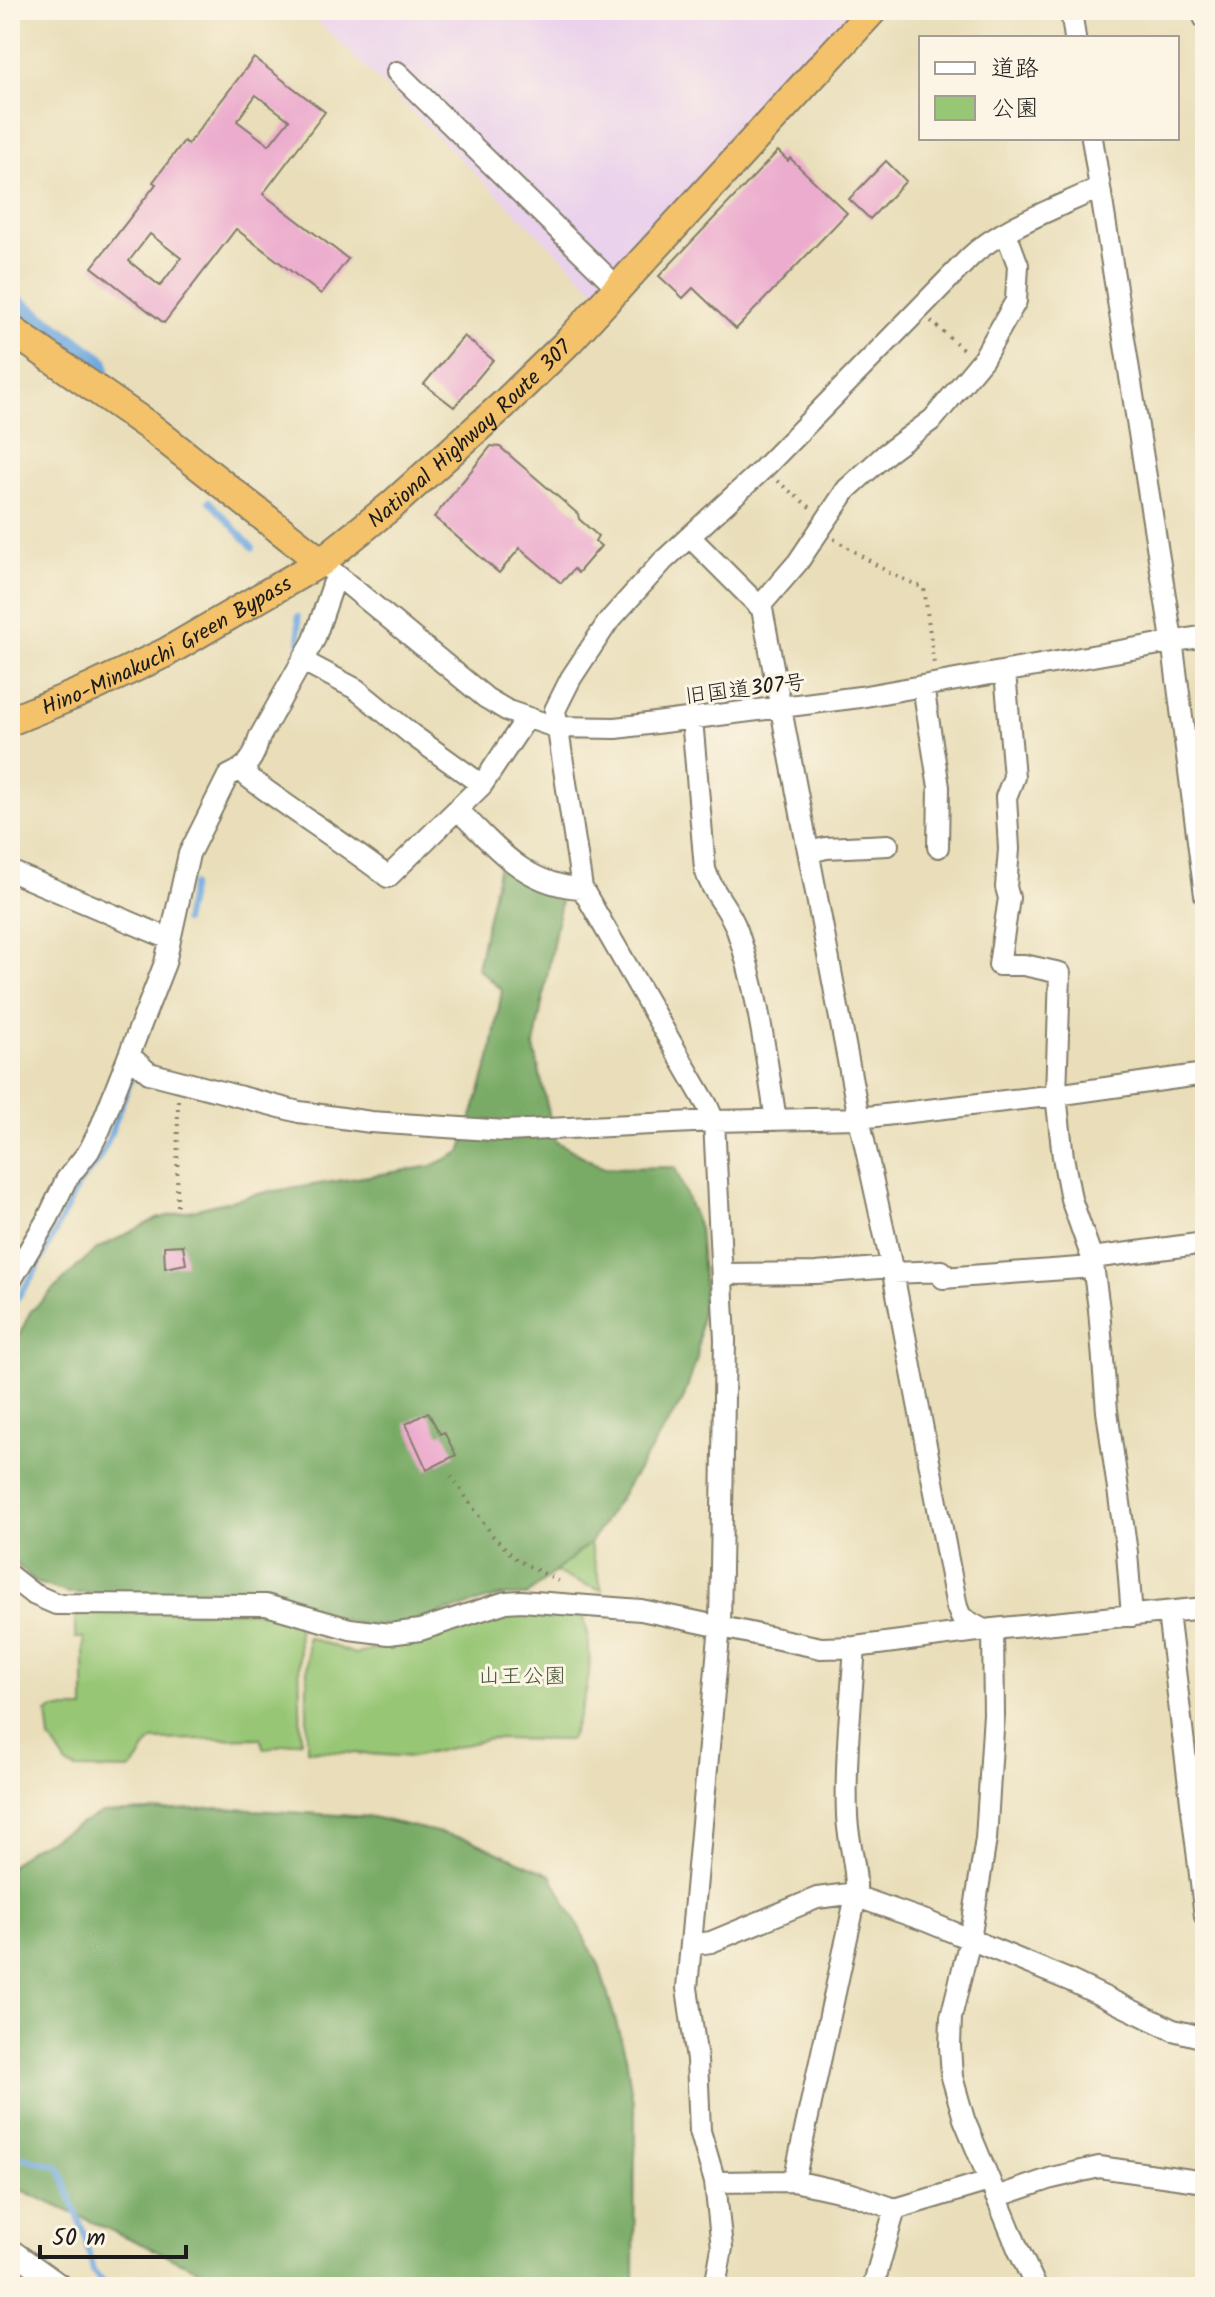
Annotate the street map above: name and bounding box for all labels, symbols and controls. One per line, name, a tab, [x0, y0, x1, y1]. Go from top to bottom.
legend	[919, 36, 1179, 140]
text: 道路	[991, 50, 1039, 89]
text: 公園	[991, 90, 1039, 129]
street label: National Highway Route 307	[361, 332, 581, 538]
street label: Hino-Minakuchi Green Bypass	[37, 567, 300, 726]
street label: 旧国道307号	[683, 666, 808, 715]
park label: 山王公園	[478, 1660, 566, 1695]
scale bar	[40, 2209, 186, 2259]
text: 50 m	[52, 2219, 106, 2258]

